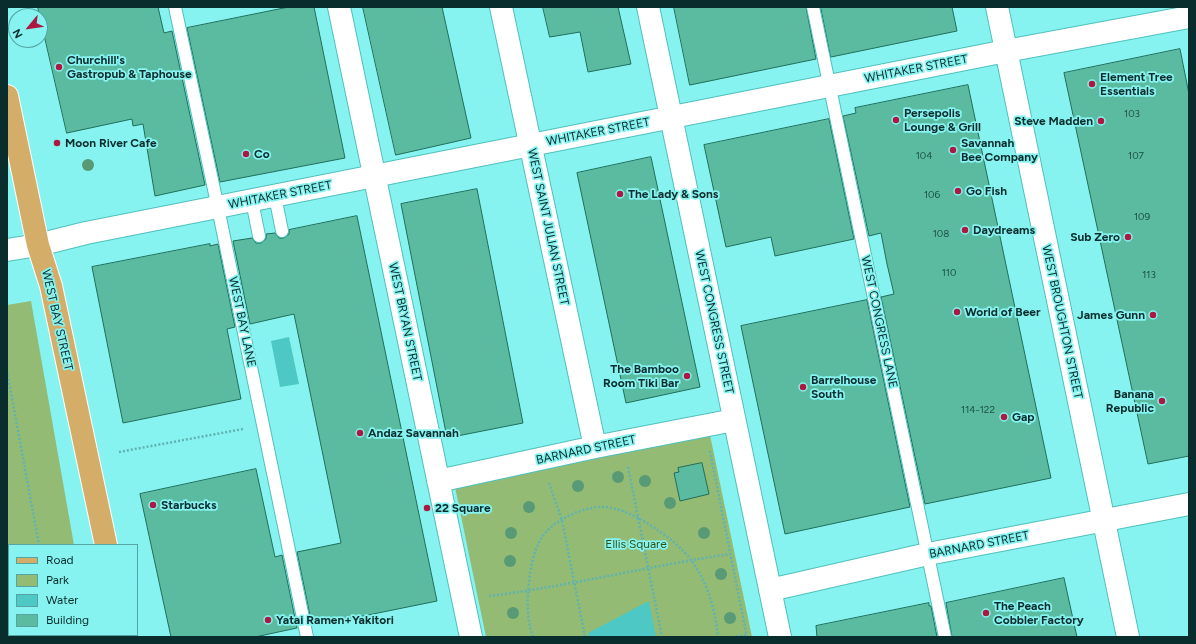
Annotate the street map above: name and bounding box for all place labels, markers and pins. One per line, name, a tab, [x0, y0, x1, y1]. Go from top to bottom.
place label: Churchill's Gastropub & Taphouse	[67, 53, 192, 81]
marker: Churchill's Gastropub & Taphouse	[54, 62, 64, 72]
place label: Element Tree Essentials	[1100, 70, 1173, 98]
marker: Element Tree Essentials	[1087, 79, 1097, 89]
place label: Persepolis Lounge & Grill	[904, 106, 981, 134]
place label: Steve Madden	[1014, 114, 1093, 128]
marker: Persepolis Lounge & Grill	[891, 115, 901, 125]
marker: Steve Madden	[1096, 116, 1106, 126]
place label: Moon River Cafe	[65, 136, 157, 150]
place label: Savannah Bee Company	[961, 136, 1038, 164]
marker: Moon River Cafe	[52, 138, 62, 148]
marker: Savannah Bee Company	[948, 145, 958, 155]
place label: Co	[254, 147, 270, 161]
marker: Co	[241, 149, 251, 159]
place label: Go Fish	[966, 184, 1007, 198]
marker: Go Fish	[953, 186, 963, 196]
place label: The Lady & Sons	[628, 187, 718, 201]
marker: The Lady & Sons	[615, 189, 625, 199]
place label: Daydreams	[973, 223, 1035, 237]
marker: Daydreams	[960, 225, 970, 235]
place label: Sub Zero	[1070, 230, 1120, 244]
marker: Sub Zero	[1123, 232, 1133, 242]
place label: World of Beer	[965, 305, 1041, 319]
marker: World of Beer	[952, 307, 962, 317]
place label: James Gunn	[1077, 308, 1145, 322]
marker: James Gunn	[1148, 310, 1158, 320]
place label: The Bamboo Room Tiki Bar	[603, 362, 679, 390]
marker: The Bamboo Room Tiki Bar	[682, 371, 692, 381]
place label: Barrelhouse South	[811, 373, 876, 401]
marker: Barrelhouse South	[798, 382, 808, 392]
place label: Banana Republic	[1106, 387, 1154, 415]
marker: Banana Republic	[1157, 396, 1167, 406]
place label: Gap	[1012, 410, 1035, 424]
marker: Gap	[999, 412, 1009, 422]
place label: Andaz Savannah	[368, 426, 459, 440]
marker: Andaz Savannah	[355, 428, 365, 438]
place label: Starbucks	[161, 498, 217, 512]
marker: Starbucks	[148, 500, 158, 510]
place label: 22 Square	[435, 501, 491, 515]
marker: 22 Square	[422, 503, 432, 513]
place label: The Peach Cobbler Factory	[994, 599, 1084, 627]
marker: The Peach Cobbler Factory	[981, 608, 991, 618]
place label: Yatai Ramen+Yakitori	[276, 613, 394, 627]
marker: Yatai Ramen+Yakitori	[263, 615, 273, 625]

